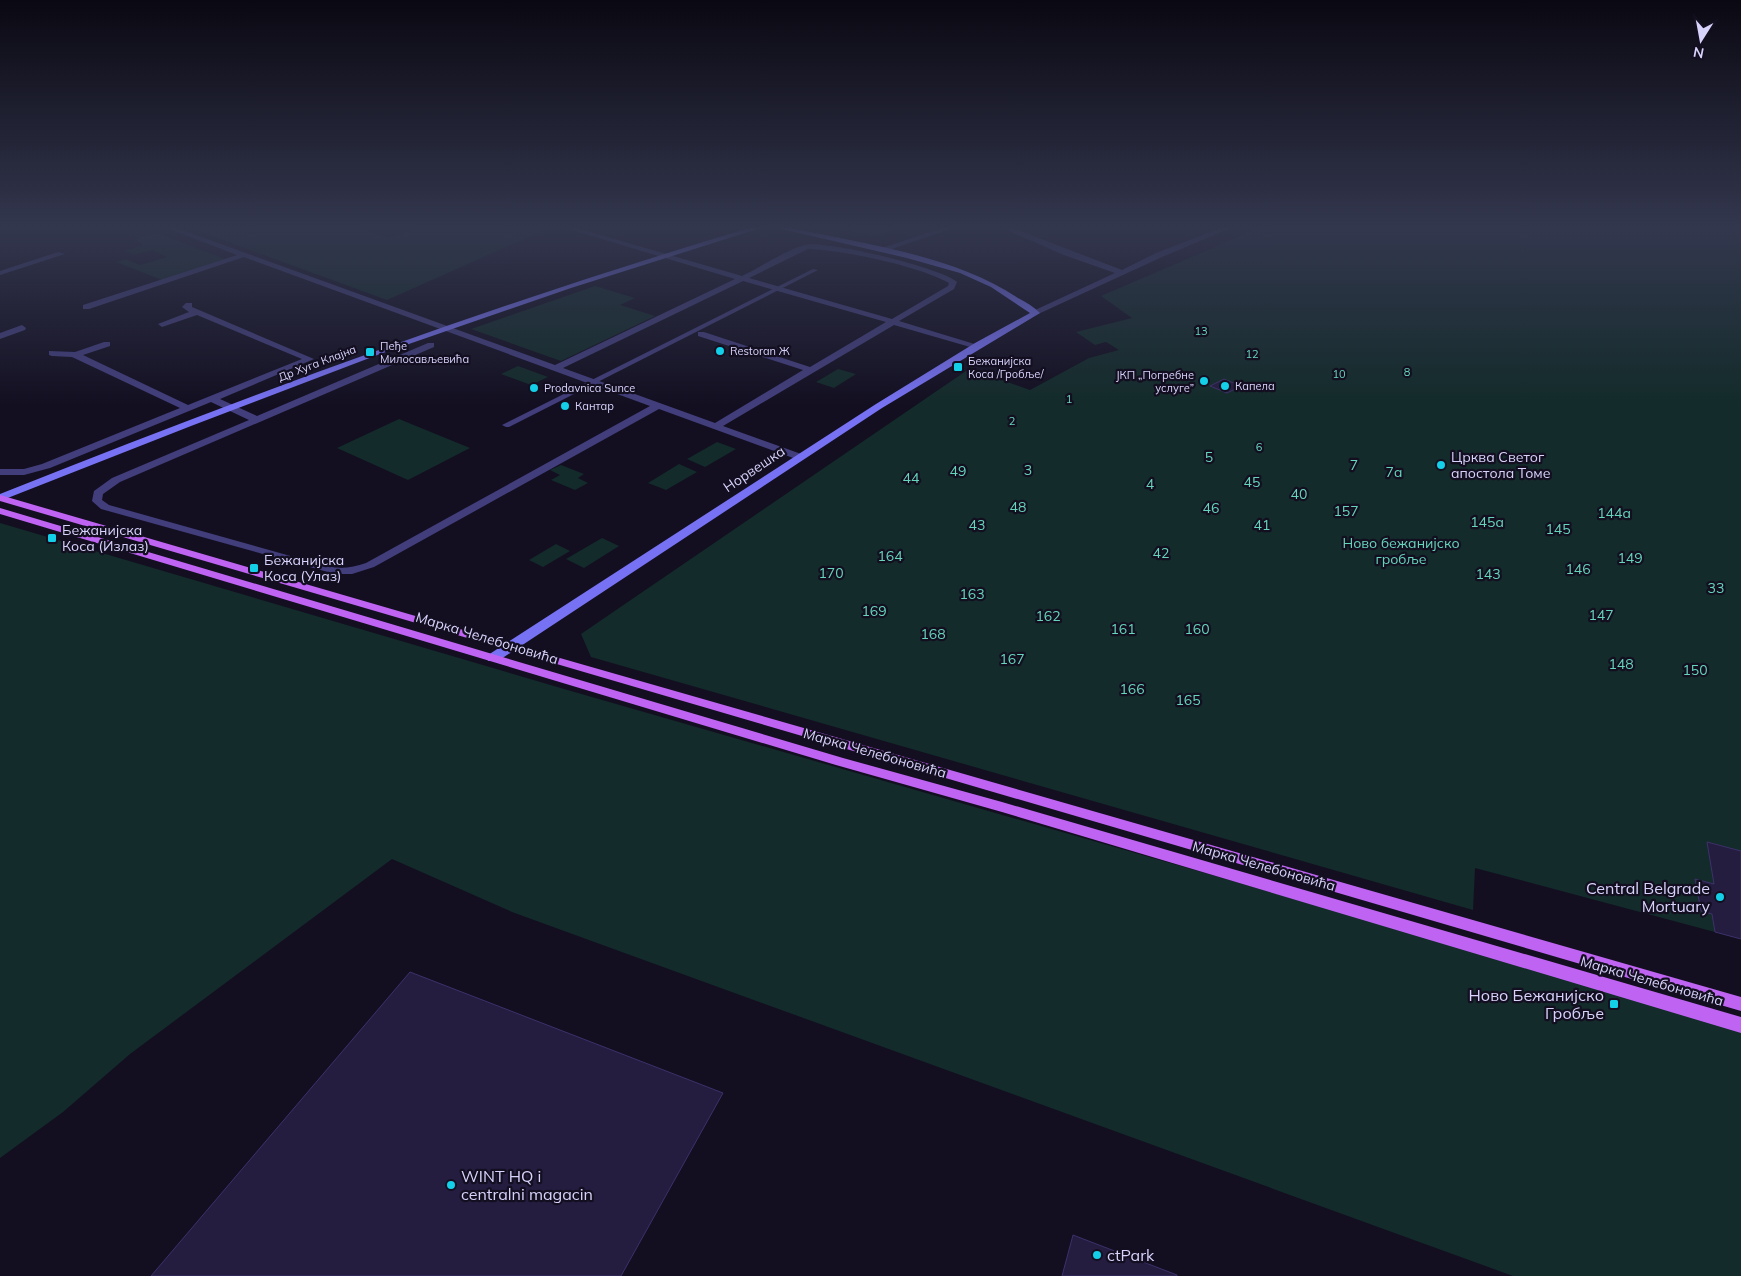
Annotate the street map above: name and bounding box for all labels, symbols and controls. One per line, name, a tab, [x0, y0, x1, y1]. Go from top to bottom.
north arrow	[1676, 15, 1726, 65]
text: N	[1692, 43, 1705, 63]
park label: 13	[1194, 324, 1208, 338]
place label: Пеђе Милосављевића	[380, 339, 469, 366]
street label: Др Хуга Клајна	[276, 342, 358, 384]
place label: Restoran Ж	[730, 344, 790, 358]
marker: Restoran Ж	[714, 345, 726, 357]
marker: Пеђе Милосављевића	[364, 346, 376, 358]
park label: 12	[1245, 347, 1259, 361]
place label: Бежанијска Коса /Гробље/	[968, 354, 1044, 381]
marker: Бежанијска Коса /Гробље/	[952, 361, 964, 373]
park label: 8	[1404, 365, 1411, 379]
park label: 10	[1332, 367, 1346, 381]
place label: ЈКП „Погребне услуге”	[1116, 368, 1194, 395]
marker: ЈКП „Погребне услуге”	[1198, 375, 1210, 387]
place label: Капела	[1235, 379, 1275, 393]
marker: Капела	[1219, 380, 1231, 392]
place label: Prodavnica Sunce	[544, 381, 635, 395]
marker: Prodavnica Sunce	[528, 382, 540, 394]
park label: 1	[1066, 392, 1072, 406]
place label: Кантар	[575, 399, 614, 413]
marker: Кантар	[559, 400, 571, 412]
park label: 2	[1009, 414, 1016, 428]
park label: 6	[1256, 440, 1263, 454]
street label: Норвешка	[720, 442, 788, 496]
park label: 5	[1205, 448, 1213, 466]
place label: Црква Светог апостола Томе	[1451, 448, 1551, 482]
park label: 7	[1350, 456, 1358, 474]
marker: Црква Светог апостола Томе	[1435, 459, 1447, 471]
park label: 3	[1024, 461, 1032, 479]
park label: 49	[950, 462, 966, 480]
park label: 7a	[1386, 463, 1402, 481]
park label: 44	[903, 469, 920, 487]
park label: 45	[1244, 473, 1260, 491]
park label: 4	[1146, 475, 1155, 493]
park label: 40	[1291, 485, 1307, 503]
park label: 48	[1010, 498, 1026, 516]
park label: 46	[1203, 499, 1219, 517]
park label: 157	[1333, 502, 1359, 520]
park label: 144a	[1597, 504, 1631, 522]
park label: 145a	[1470, 513, 1504, 531]
park label: 43	[969, 516, 985, 534]
park label: 41	[1254, 516, 1270, 534]
park label: 145	[1545, 520, 1571, 538]
place label: Бежанијска Коса (Излаз)	[62, 521, 149, 555]
marker: Бежанијска Коса (Излаз)	[46, 532, 58, 544]
park label: Ново бежанијско гробље	[1342, 534, 1460, 568]
park label: 42	[1153, 544, 1169, 562]
park label: 164	[877, 547, 903, 565]
park label: 149	[1617, 549, 1643, 567]
place label: Бежанијска Коса (Улаз)	[264, 551, 344, 585]
park label: 146	[1565, 560, 1591, 578]
marker: Бежанијска Коса (Улаз)	[248, 562, 260, 574]
park label: 170	[818, 564, 844, 582]
park label: 143	[1475, 565, 1501, 583]
park label: 33	[1708, 579, 1724, 597]
park label: 163	[959, 585, 985, 603]
park label: 169	[861, 602, 887, 620]
park label: 147	[1588, 606, 1614, 624]
park label: 162	[1035, 607, 1061, 625]
street label: Марка Челебоновића	[414, 608, 560, 668]
park label: 161	[1110, 620, 1136, 638]
park label: 160	[1184, 620, 1210, 638]
park label: 168	[920, 625, 946, 643]
park label: 167	[999, 650, 1025, 668]
park label: 148	[1608, 655, 1634, 673]
park label: 150	[1682, 661, 1708, 679]
park label: 166	[1119, 680, 1145, 698]
park label: 165	[1175, 691, 1201, 709]
street label: Марка Челебоновића	[801, 724, 949, 782]
street label: Марка Челебоновића	[1190, 837, 1338, 895]
place label: Central Belgrade Mortuary	[1586, 878, 1711, 916]
marker: Central Belgrade Mortuary	[1714, 891, 1726, 903]
street label: Марка Челебоновића	[1578, 952, 1726, 1010]
place label: Ново Бежанијско Гробље	[1469, 985, 1604, 1023]
marker: Ново Бежанијско Гробље	[1608, 998, 1620, 1010]
place label: WINT HQ i centralni magacin	[461, 1166, 593, 1204]
marker: WINT HQ i centralni magacin	[445, 1179, 457, 1191]
place label: ctPark	[1107, 1245, 1155, 1265]
marker: ctPark	[1091, 1249, 1103, 1261]

